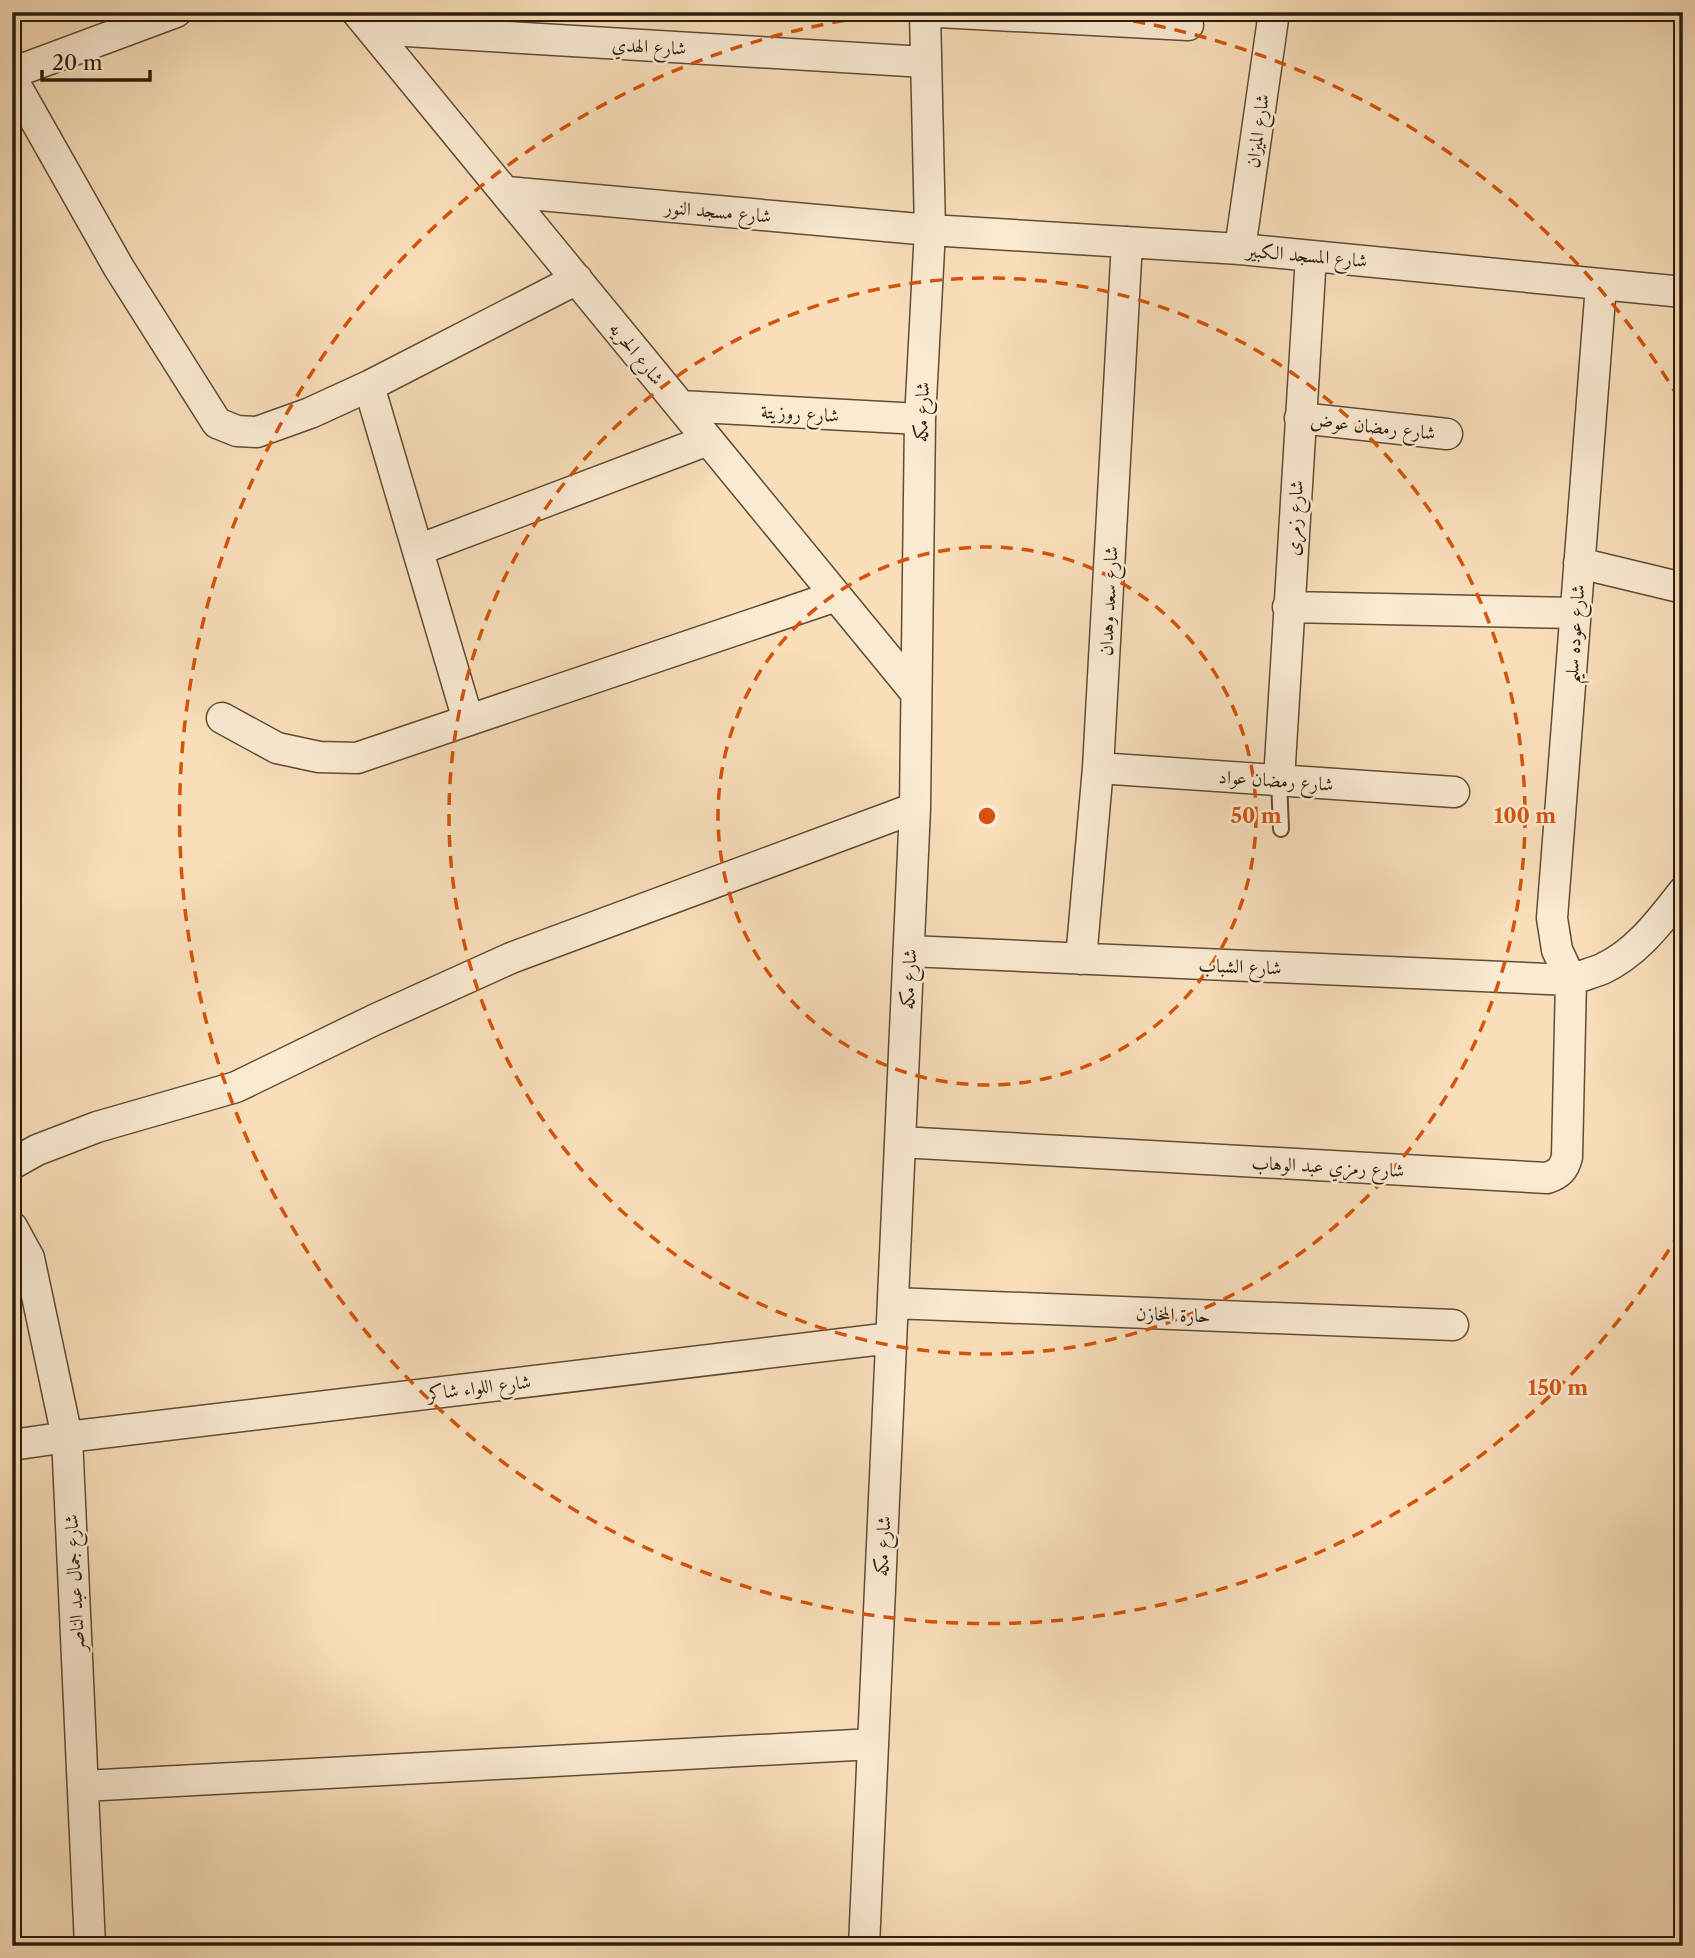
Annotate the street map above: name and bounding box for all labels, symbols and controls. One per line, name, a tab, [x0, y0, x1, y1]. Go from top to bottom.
street label: شارع الهدي	[611, 33, 687, 64]
scale bar	[42, 38, 150, 82]
text: 20 m	[52, 50, 103, 75]
street label: شارع الميزان	[1241, 93, 1278, 170]
street label: شارع مسجد النور	[662, 195, 772, 232]
street label: شارع المسجد الكبير	[1243, 239, 1368, 276]
street label: شارع الحريه	[601, 317, 669, 392]
street label: شارع مكه	[909, 381, 938, 443]
street label: شارع روزيتة	[760, 400, 840, 431]
street label: شارع رمضان عوض	[1309, 408, 1437, 448]
street label: شارع زمرى	[1281, 480, 1312, 557]
street label: شارع سعد وهدان	[1094, 546, 1127, 657]
street label: شارع عوده سليم	[1560, 584, 1597, 685]
street label: شارع رمضان عواد	[1217, 765, 1334, 800]
text: 50 m	[1230, 803, 1282, 828]
text: 100 m	[1494, 803, 1556, 828]
centre of rings	[975, 804, 999, 828]
street label: شارع مكه	[895, 948, 926, 1010]
street label: شارع الشباب	[1198, 954, 1282, 983]
street label: شارع رمزي عبد الوهاب	[1251, 1151, 1405, 1186]
street label: حارة المخازن	[1135, 1302, 1211, 1327]
street label: شارع اللواء شاكر	[424, 1370, 533, 1409]
text: 150 m	[1528, 1375, 1588, 1400]
street label: شارع جمال عبد الناصر	[59, 1513, 94, 1654]
street label: شارع مكه	[869, 1515, 900, 1577]

